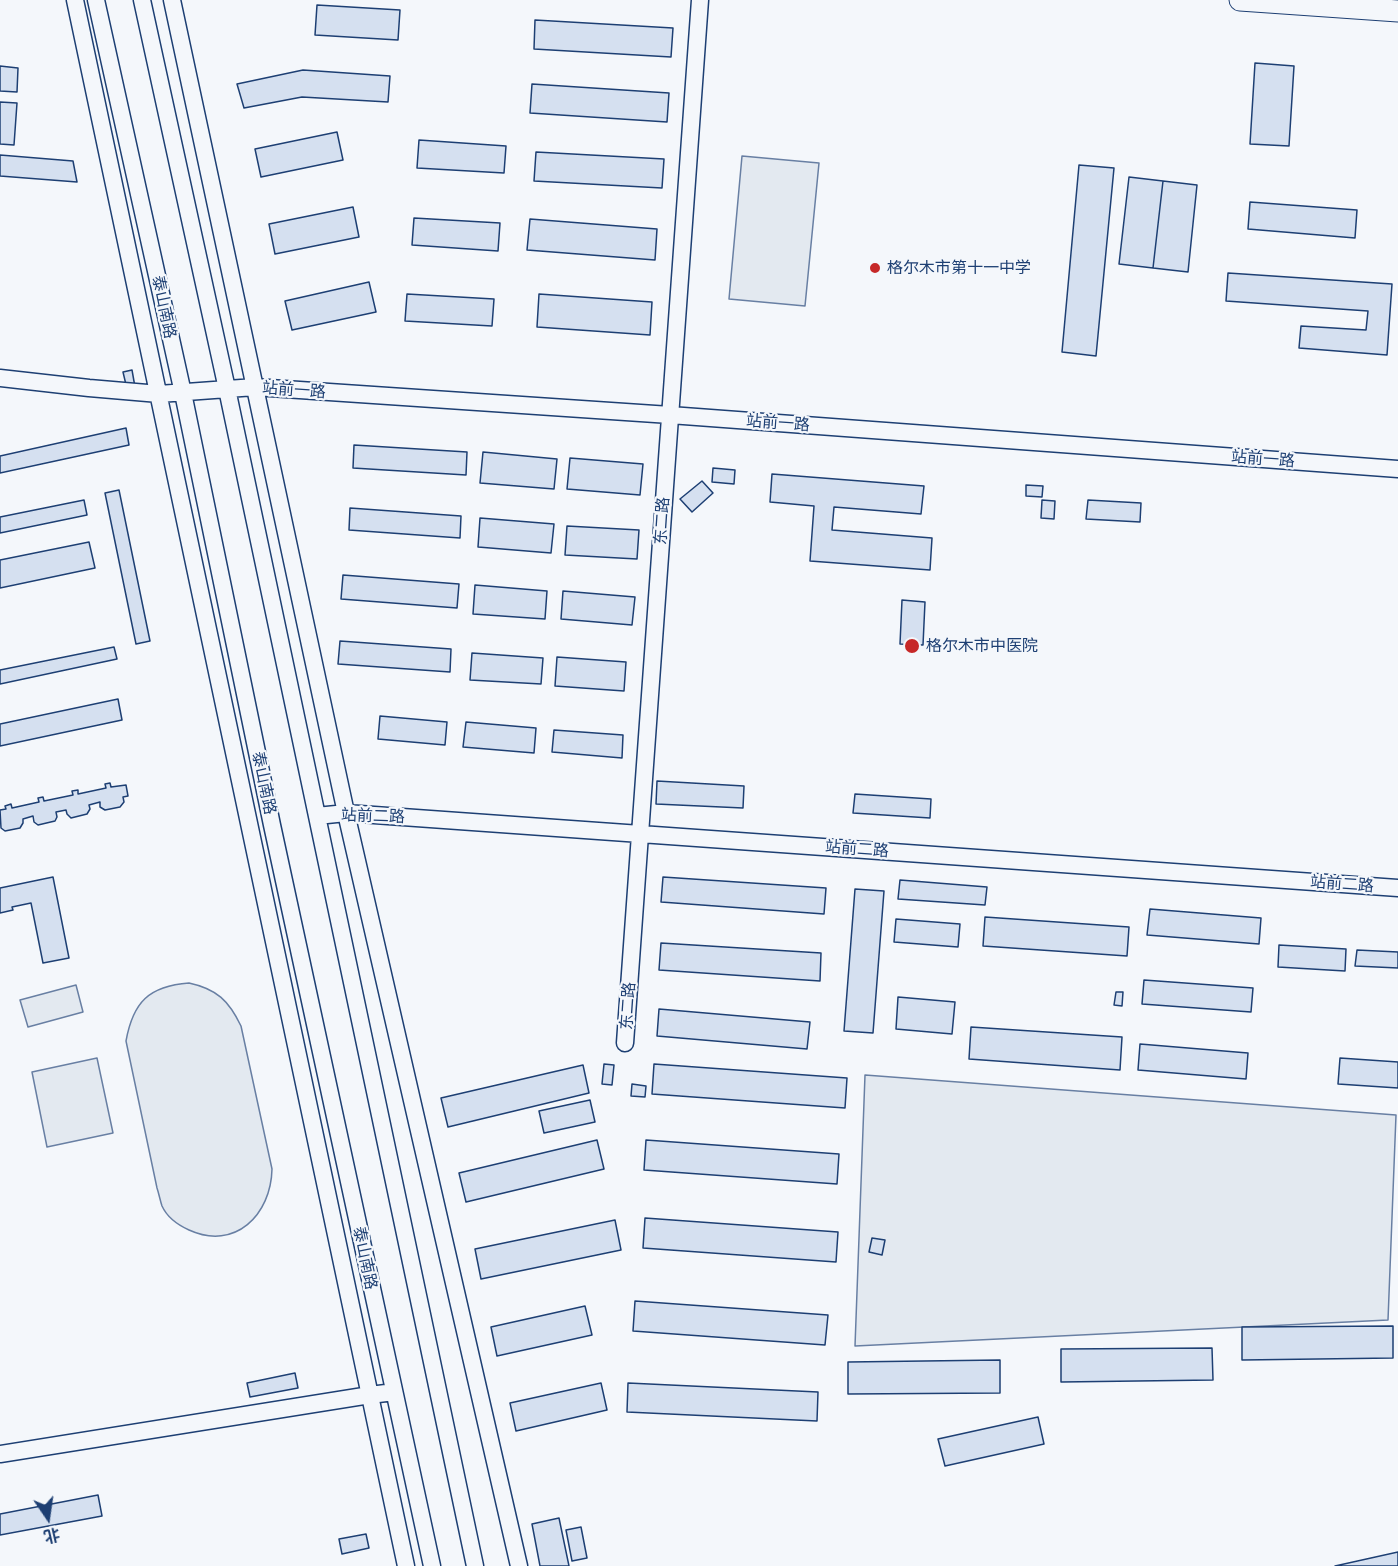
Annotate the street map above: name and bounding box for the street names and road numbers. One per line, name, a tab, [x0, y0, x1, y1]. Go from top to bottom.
street label: 泰山南路	[148, 274, 180, 340]
street label: 站前一路	[261, 378, 327, 402]
street label: 站前一路	[745, 411, 811, 435]
street label: 站前一路	[1230, 447, 1296, 471]
street label: 东二路	[651, 496, 673, 546]
street label: 泰山南路	[248, 750, 280, 816]
street label: 站前二路	[341, 805, 405, 827]
street label: 站前二路	[824, 837, 890, 861]
street label: 站前二路	[1309, 872, 1375, 896]
street label: 东二路	[617, 981, 639, 1031]
street label: 泰山南路	[349, 1225, 381, 1291]

